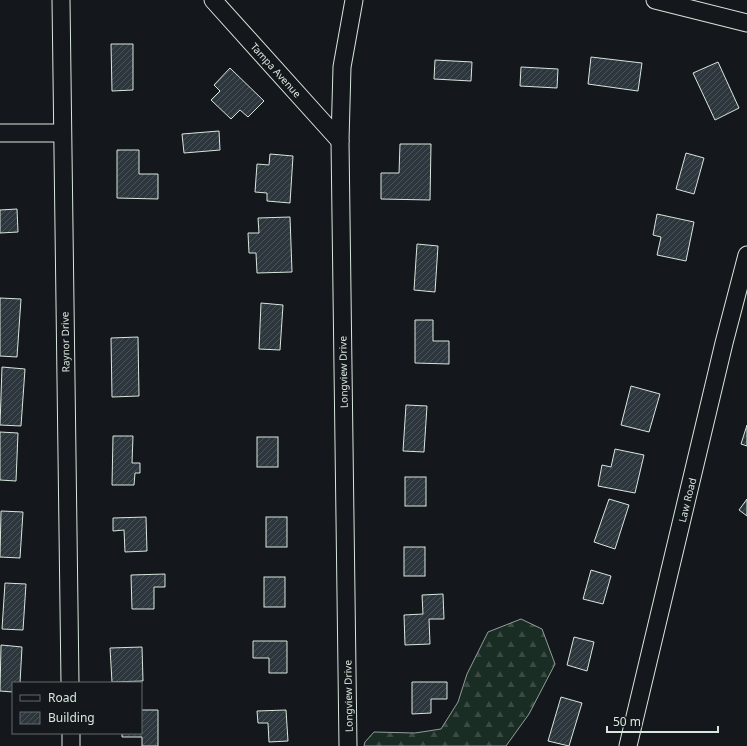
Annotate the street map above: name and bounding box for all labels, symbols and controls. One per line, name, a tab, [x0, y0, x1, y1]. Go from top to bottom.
street label: Tampa Avenue	[248, 40, 305, 101]
street label: Raynor Drive	[57, 311, 73, 372]
street label: Longview Drive	[335, 336, 351, 408]
street label: Law Road	[675, 476, 699, 524]
street label: Longview Drive	[340, 660, 356, 732]
legend	[12, 682, 142, 734]
text: Road	[48, 689, 77, 706]
scale bar	[607, 708, 718, 734]
text: Building	[48, 709, 95, 726]
text: 50 m	[613, 713, 641, 730]

